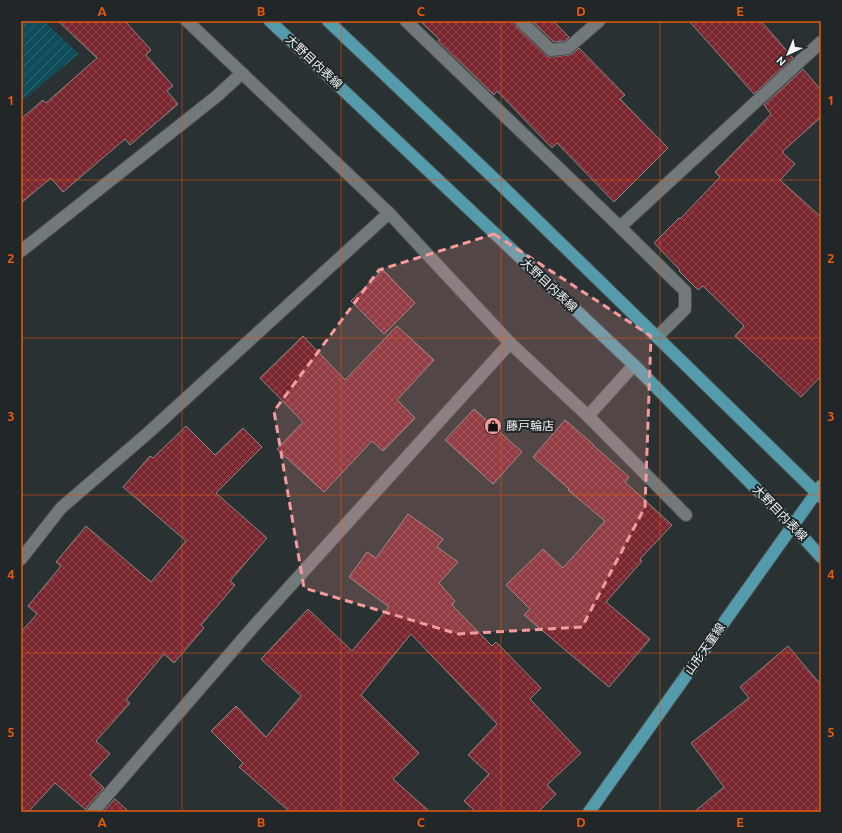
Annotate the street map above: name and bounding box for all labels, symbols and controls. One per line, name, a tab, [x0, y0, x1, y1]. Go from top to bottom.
text: A	[97, 4, 107, 18]
text: B	[257, 4, 266, 18]
text: C	[417, 4, 426, 18]
text: D	[576, 4, 586, 18]
text: E	[736, 4, 744, 18]
street label: 大野目内表線	[284, 32, 345, 91]
north arrow	[768, 34, 808, 74]
text: N	[774, 54, 788, 68]
text: 1	[7, 93, 15, 107]
text: 1	[827, 93, 835, 107]
text: 2	[7, 251, 15, 265]
text: 2	[827, 251, 835, 265]
street label: 大野目内表線	[519, 255, 580, 314]
text: 3	[7, 409, 15, 423]
text: 3	[827, 409, 835, 423]
shop icon: 藤戸輪店	[483, 416, 503, 436]
place label: 藤戸輪店	[506, 419, 554, 432]
street label: 大野目内表線	[751, 482, 810, 543]
text: 4	[7, 567, 15, 581]
text: 4	[827, 567, 835, 581]
street label: 山形天童線	[682, 620, 727, 677]
text: 5	[7, 725, 15, 739]
text: 5	[827, 725, 835, 739]
text: A	[97, 815, 107, 829]
text: B	[257, 815, 266, 829]
text: C	[417, 815, 426, 829]
text: D	[576, 815, 586, 829]
text: E	[736, 815, 744, 829]

